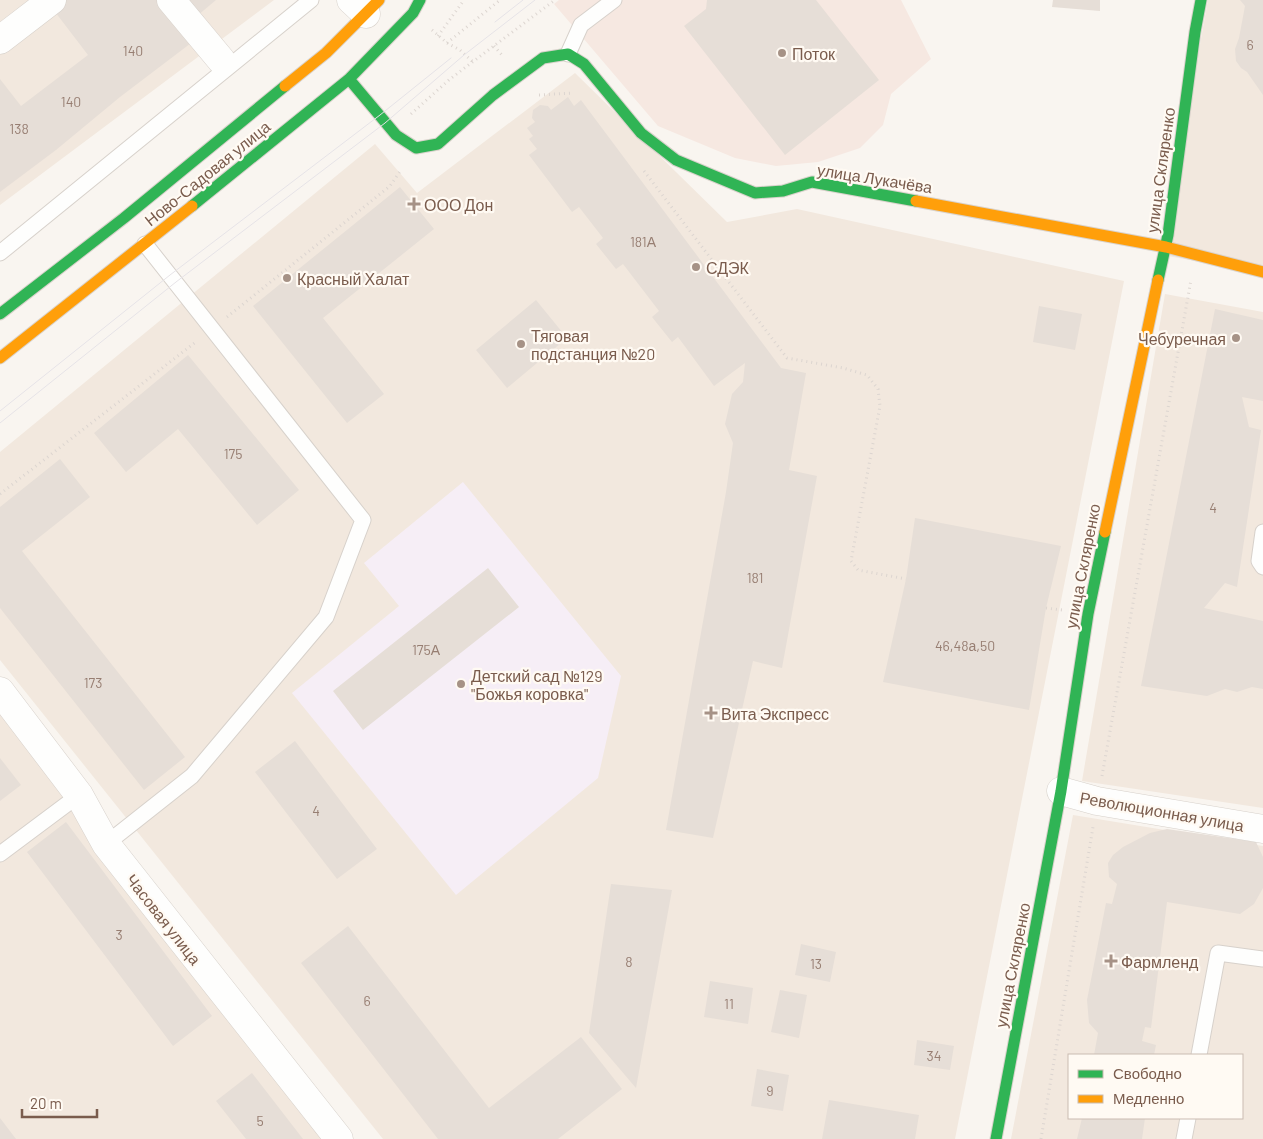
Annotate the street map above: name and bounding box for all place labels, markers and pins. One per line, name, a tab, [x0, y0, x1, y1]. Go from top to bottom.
place label: Поток	[792, 44, 836, 63]
marker: Поток	[776, 47, 788, 59]
place label: ООО Дон	[424, 195, 493, 214]
marker: ООО Дон	[408, 198, 420, 210]
place label: СДЭК	[706, 258, 750, 277]
marker: СДЭК	[690, 261, 702, 273]
place label: Красный Халат	[297, 269, 410, 288]
marker: Красный Халат	[281, 272, 293, 284]
place label: Тяговая подстанция №20	[531, 326, 655, 363]
place label: Чебуречная	[1138, 329, 1226, 348]
marker: Чебуречная	[1230, 332, 1242, 344]
marker: Тяговая подстанция №20	[515, 338, 527, 350]
place label: Детский сад №129 "Божья коровка"	[471, 666, 603, 703]
marker: Детский сад №129 "Божья коровка"	[455, 678, 467, 690]
place label: Вита Экспресс	[721, 704, 829, 723]
marker: Вита Экспресс	[705, 707, 717, 719]
place label: Фармленд	[1121, 952, 1199, 971]
marker: Фармленд	[1105, 955, 1117, 967]

